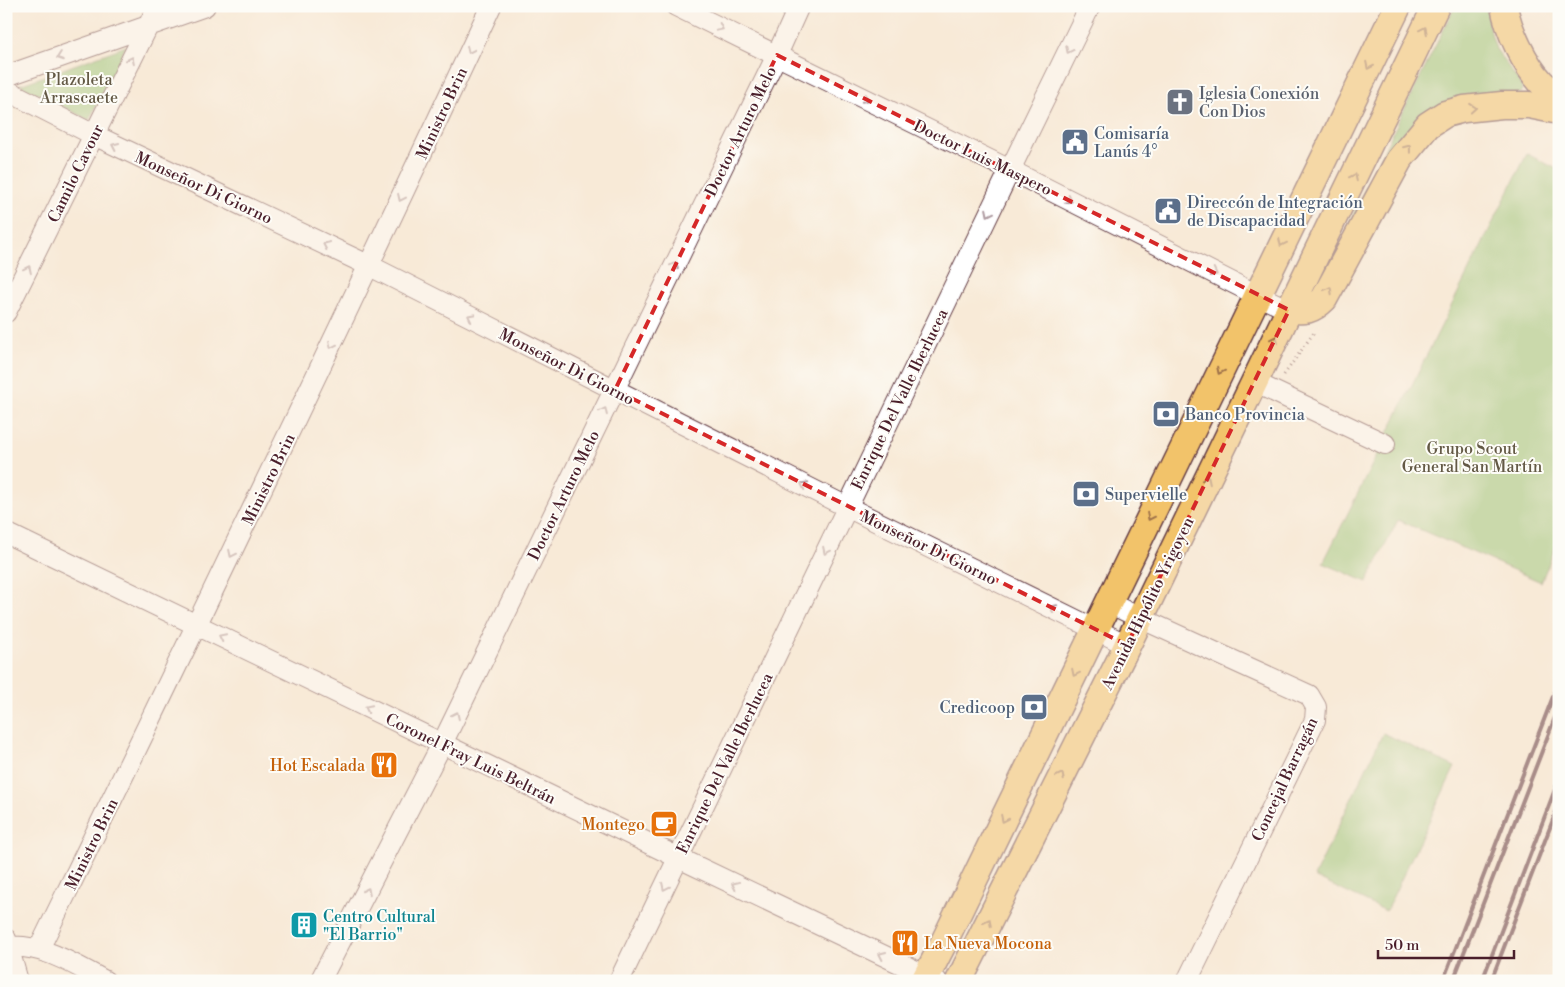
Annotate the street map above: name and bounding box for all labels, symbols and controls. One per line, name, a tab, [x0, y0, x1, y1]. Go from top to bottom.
one-way arrow	[715, 21, 724, 32]
one-way arrow	[1418, 26, 1429, 35]
one-way arrow	[466, 45, 476, 54]
one-way arrow	[1065, 45, 1075, 54]
one-way arrow	[56, 51, 64, 61]
one-way arrow	[125, 56, 135, 65]
one-way arrow	[1365, 61, 1375, 70]
street label: Doctor Arturo Melo	[701, 63, 781, 200]
street label: Ministro Brin	[412, 64, 472, 163]
park label: Plazoleta Arrascaete	[39, 70, 118, 108]
place label: Iglesia Conexión Con Dios	[1199, 84, 1320, 122]
church icon: Iglesia Conexión Con Dios	[1165, 87, 1195, 117]
one-way arrow	[861, 93, 870, 103]
one-way arrow	[1469, 103, 1477, 114]
street label: Doctor Luis Maspero	[910, 116, 1055, 200]
street label: Camilo Cavour	[43, 121, 108, 226]
place label: Comisaría Lanús 4°	[1094, 124, 1170, 162]
public building icon: Comisaría Lanús 4°	[1060, 127, 1090, 157]
one-way arrow	[111, 141, 120, 152]
one-way arrow	[1402, 145, 1411, 154]
street label: Monseñor Di Giorno	[132, 147, 275, 229]
one-way arrow	[1347, 173, 1357, 182]
one-way arrow	[397, 193, 408, 202]
place label: Direccón de Integración de Discapacidad	[1187, 193, 1363, 231]
one-way arrow	[1064, 194, 1073, 204]
public building icon: Direccón de Integración de Discapacidad	[1153, 196, 1183, 226]
one-way arrow	[985, 208, 995, 217]
one-way arrow	[1278, 238, 1288, 247]
one-way arrow	[322, 240, 331, 251]
one-way arrow	[669, 261, 679, 270]
one-way arrow	[22, 265, 32, 274]
one-way arrow	[1209, 267, 1218, 277]
one-way arrow	[1322, 287, 1332, 296]
street label: Enrique Del Valle Iberlucea	[847, 305, 953, 493]
one-way arrow	[467, 313, 476, 323]
street label: Monseñor Di Giorno	[496, 324, 638, 410]
one-way arrow	[1269, 335, 1279, 344]
one-way arrow	[328, 340, 338, 349]
one-way arrow	[1216, 366, 1227, 375]
bank icon: Banco Provincia	[1151, 399, 1181, 429]
place label: Banco Provincia	[1184, 405, 1306, 425]
one-way arrow	[598, 407, 608, 416]
street label: Doctor Arturo Melo	[524, 427, 604, 564]
street label: Ministro Brin	[238, 430, 300, 528]
park label: Grupo Scout General San Martín	[1402, 439, 1543, 477]
one-way arrow	[1200, 476, 1211, 485]
bank icon: Supervielle	[1071, 479, 1101, 509]
one-way arrow	[800, 481, 809, 491]
place label: Supervielle	[1105, 485, 1187, 505]
street label: Monseñor Di Giorno	[857, 506, 1000, 590]
one-way arrow	[1146, 512, 1156, 521]
street label: Avenida Hipólito Yrigoyen	[1097, 513, 1199, 694]
one-way arrow	[822, 546, 832, 555]
one-way arrow	[228, 549, 238, 558]
one-way arrow	[1049, 604, 1058, 614]
one-way arrow	[218, 633, 227, 643]
one-way arrow	[1071, 668, 1082, 677]
street label: Enrique Del Valle Iberlucea	[672, 669, 778, 857]
bank icon: Credicoop	[1019, 692, 1049, 722]
place label: Credicoop	[939, 698, 1015, 718]
one-way arrow	[364, 704, 373, 714]
street label: Coronel Fray Luis Beltrán	[382, 709, 559, 809]
one-way arrow	[450, 711, 460, 720]
street label: Concejal Barragán	[1247, 714, 1323, 845]
restaurant icon: Hot Escalada	[369, 750, 399, 780]
place label: Hot Escalada	[270, 756, 366, 776]
one-way arrow	[1055, 773, 1065, 782]
street label: Ministro Brin	[61, 795, 123, 893]
cafe icon: Montego	[649, 809, 679, 839]
one-way arrow	[1000, 814, 1010, 823]
place label: Montego	[581, 815, 645, 835]
one-way arrow	[731, 881, 740, 891]
one-way arrow	[660, 882, 671, 891]
one-way arrow	[361, 887, 371, 896]
place label: Centro Cultural "El Barrio"	[323, 907, 436, 945]
building icon: Centro Cultural "El Barrio"	[289, 910, 319, 940]
one-way arrow	[982, 918, 992, 927]
scale bar	[1378, 927, 1514, 959]
restaurant icon: La Nueva Mocona	[890, 928, 920, 958]
place label: La Nueva Mocona	[924, 934, 1053, 954]
text: 50 m	[1385, 936, 1419, 955]
one-way arrow	[878, 950, 887, 961]

